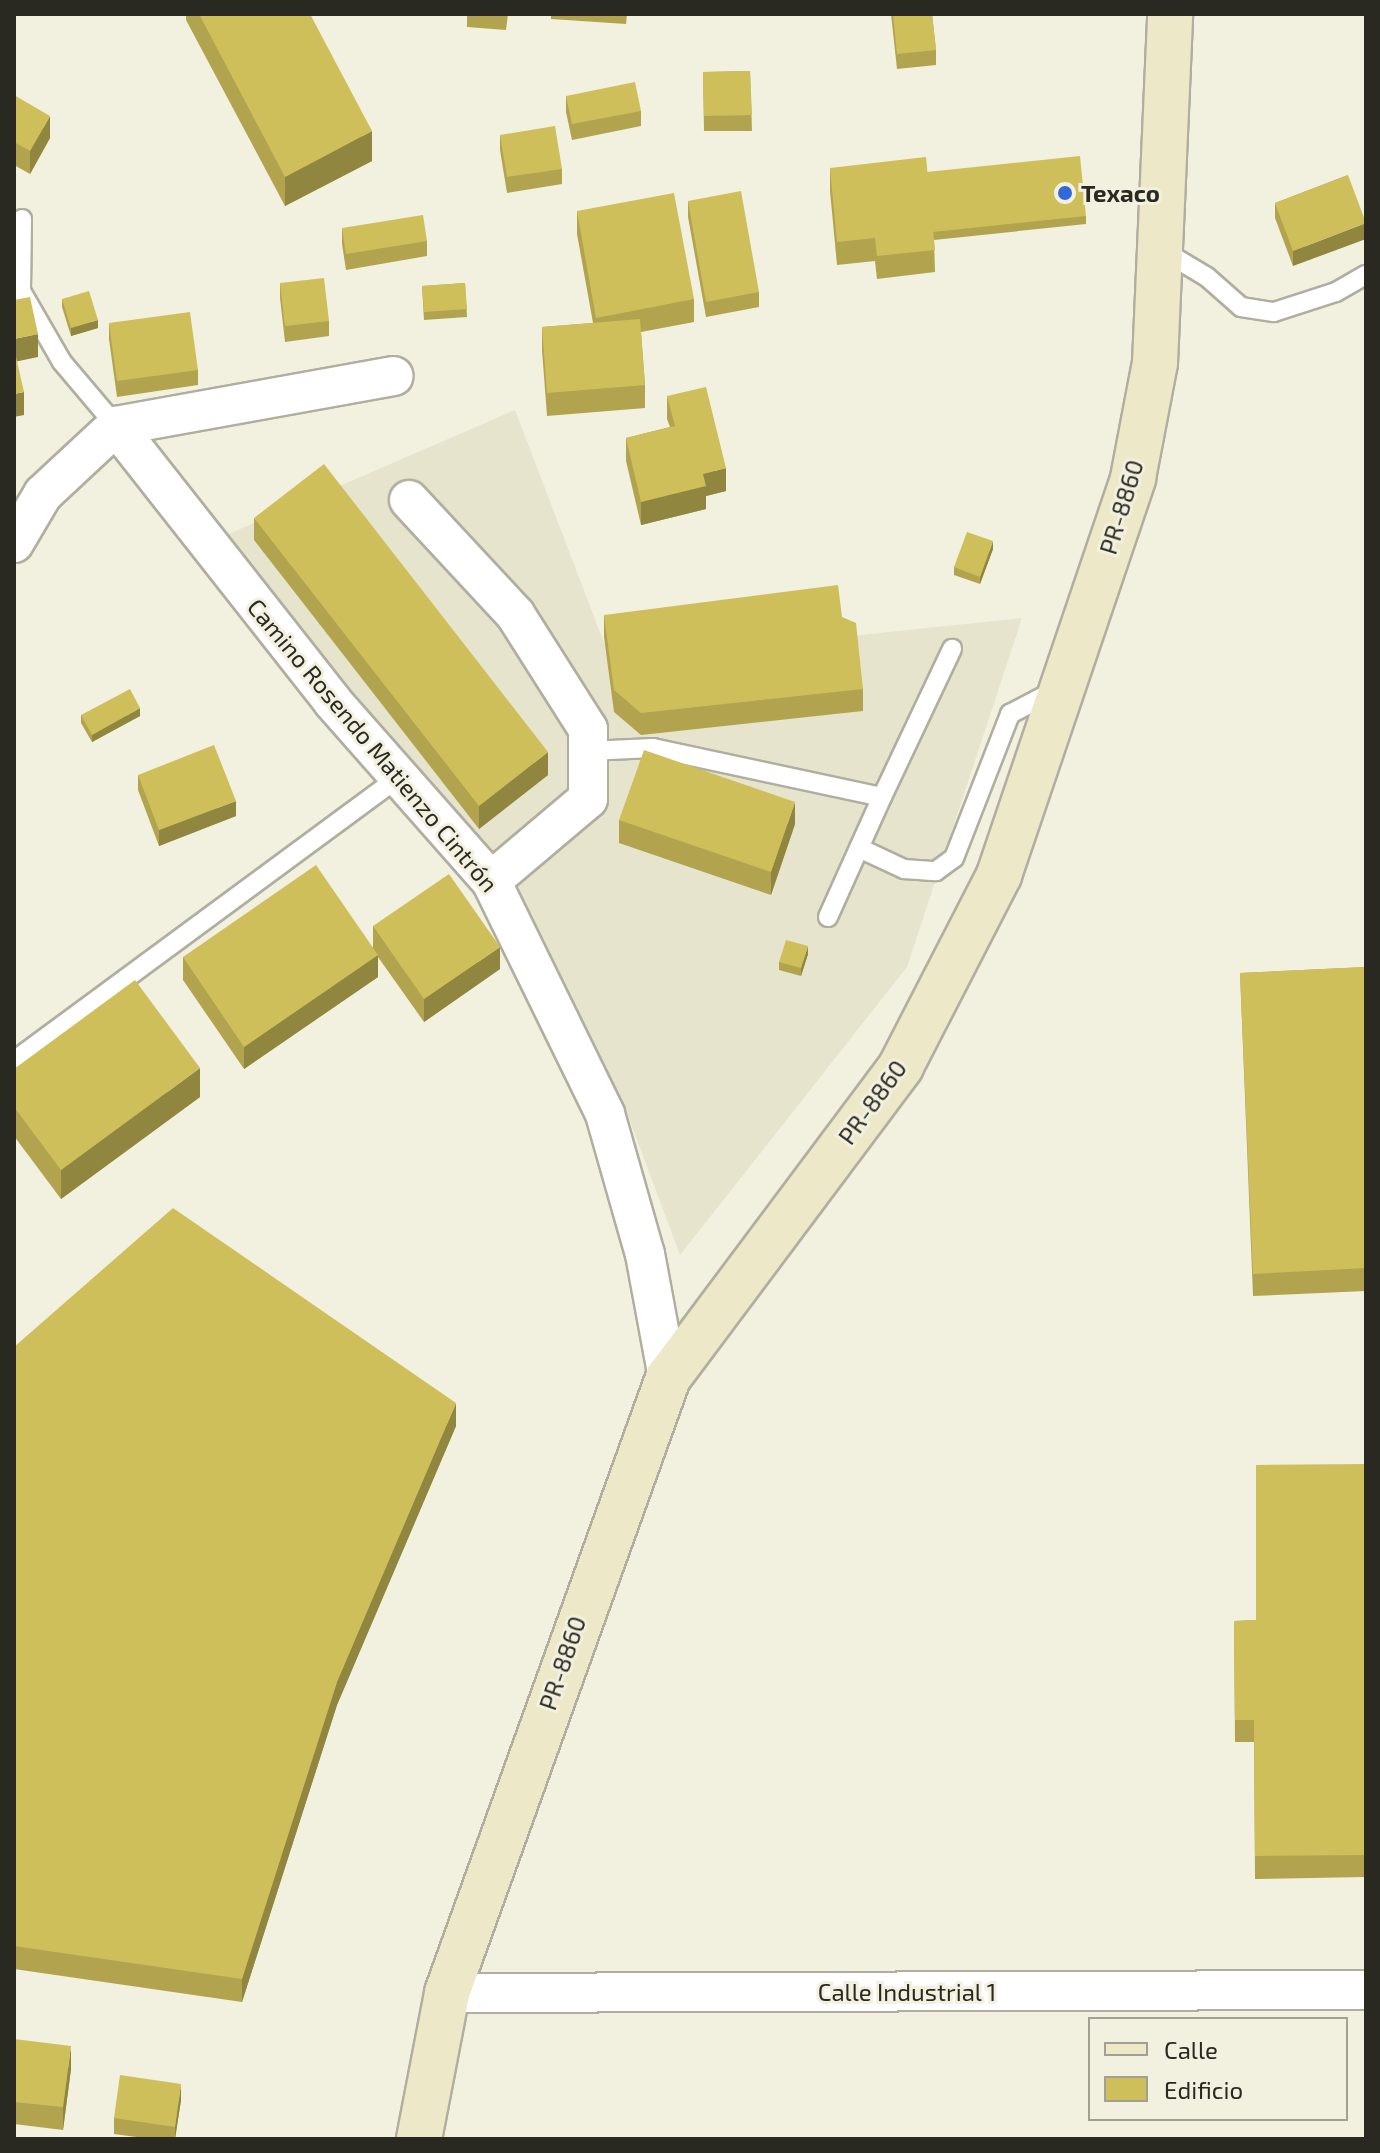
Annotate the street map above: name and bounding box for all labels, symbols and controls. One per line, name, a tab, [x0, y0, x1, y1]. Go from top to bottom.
place label: Texaco	[1081, 179, 1160, 207]
marker: Texaco	[1056, 184, 1074, 202]
street label: PR-8860	[1093, 456, 1149, 558]
street label: Camino Rosendo Matienzo Cintrón	[242, 593, 504, 897]
street label: PR-8860	[832, 1054, 912, 1150]
street label: PR-8860	[533, 1612, 591, 1714]
street label: Calle Industrial 1	[817, 1978, 997, 2006]
legend	[1088, 2017, 1348, 2121]
text: Calle	[1164, 2035, 1218, 2064]
text: Edificio	[1164, 2075, 1243, 2104]

